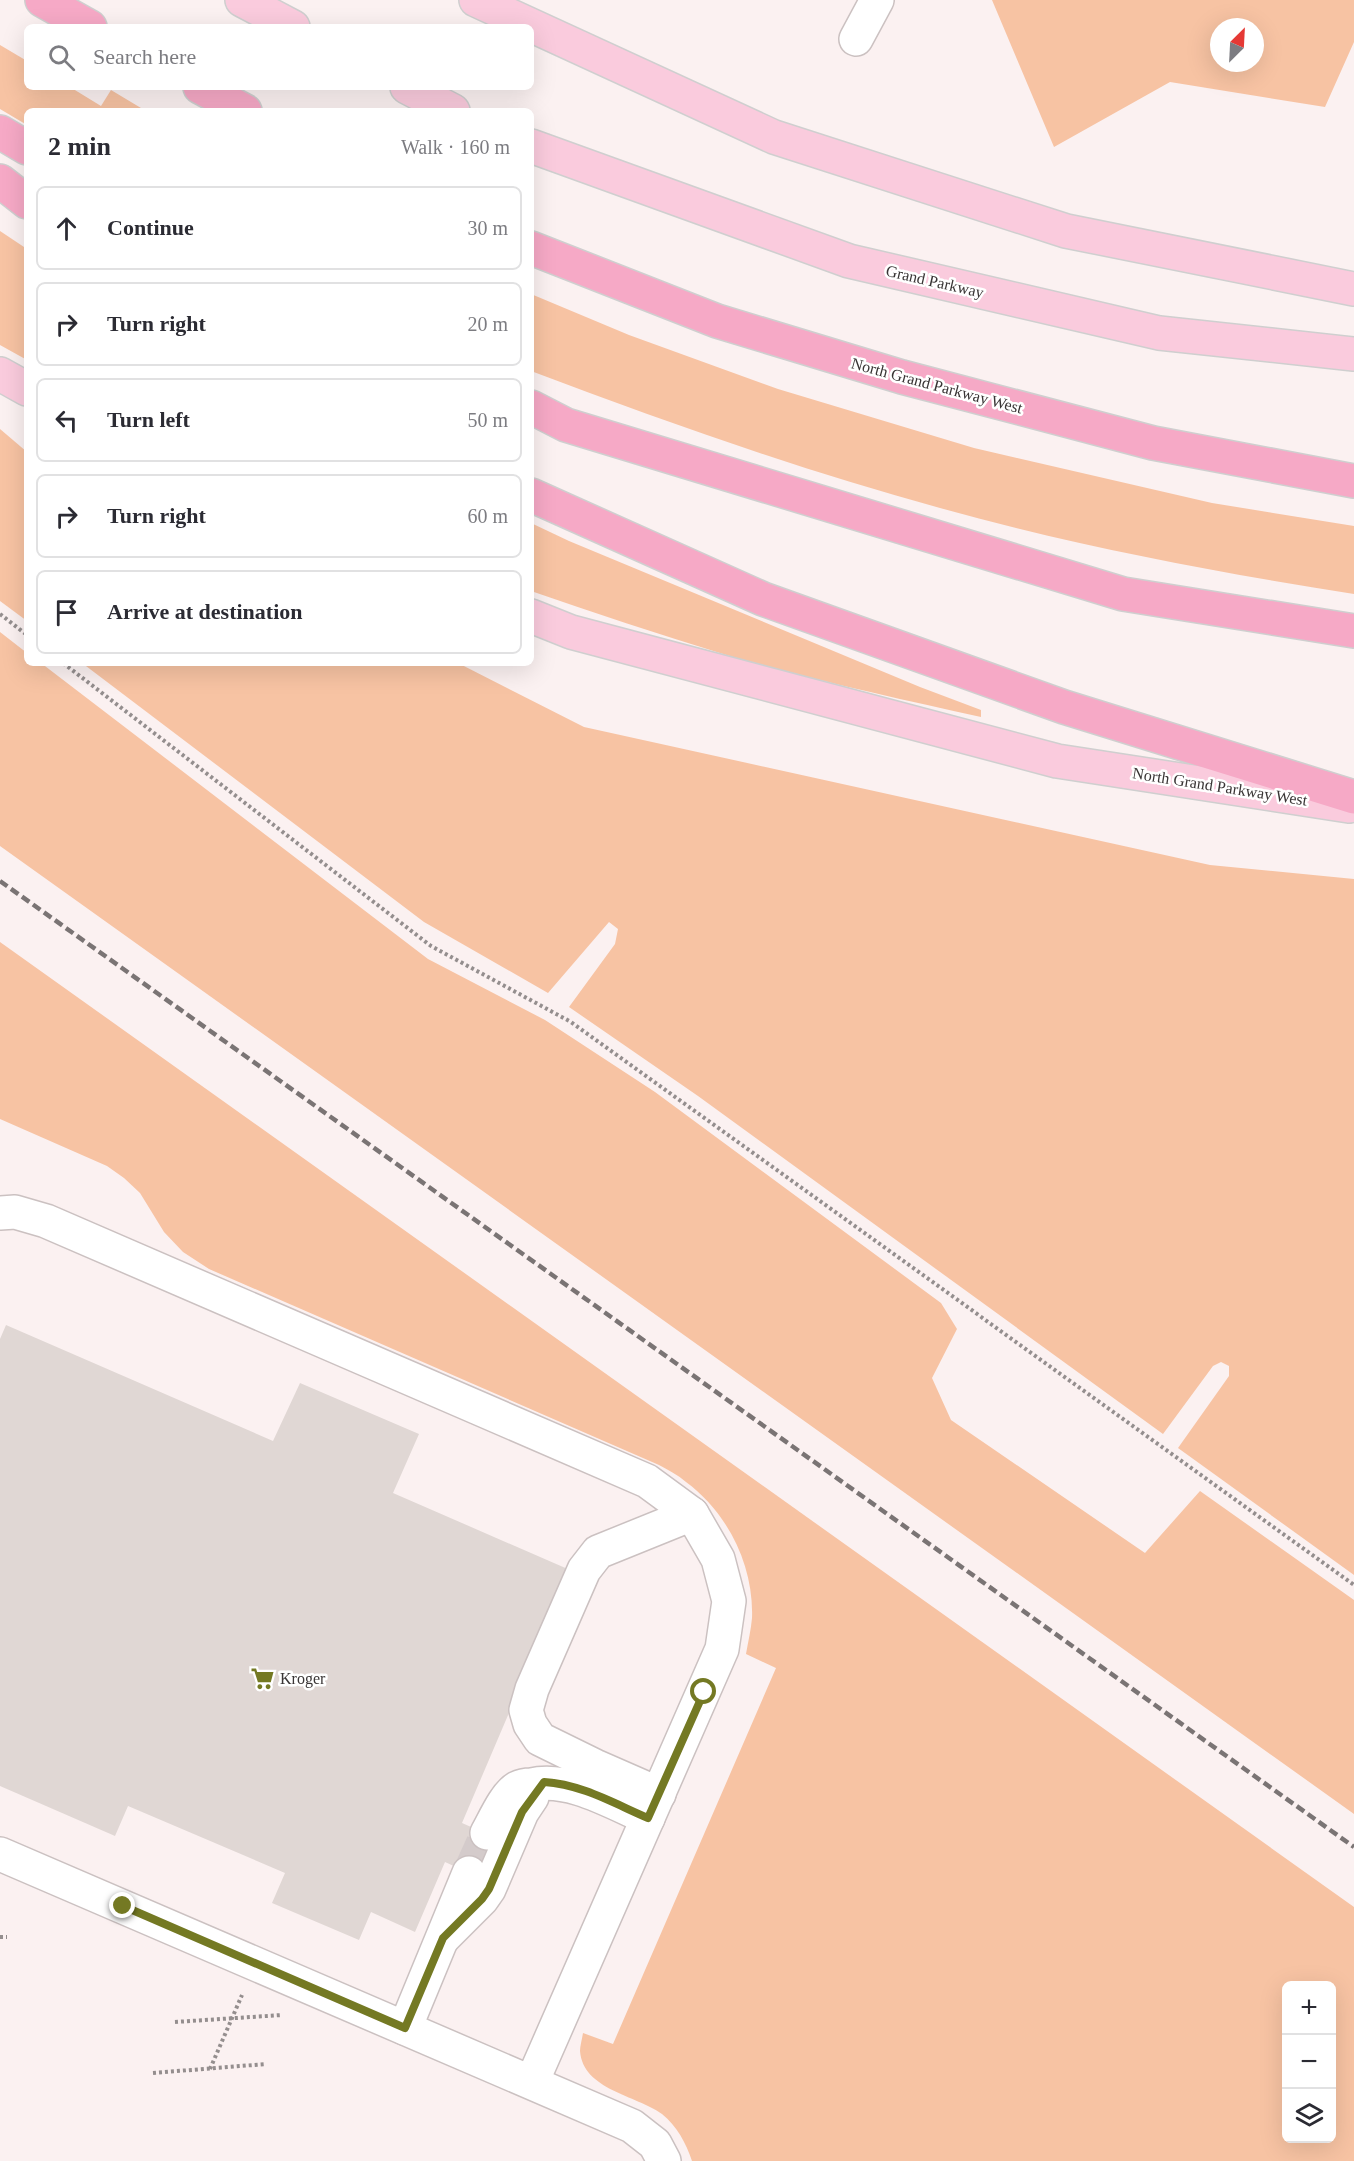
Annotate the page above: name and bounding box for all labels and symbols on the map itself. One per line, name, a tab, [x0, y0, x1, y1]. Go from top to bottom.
north arrow	[1210, 18, 1264, 72]
street label: Grand Parkway	[884, 262, 986, 302]
street label: North Grand Parkway West	[849, 354, 1025, 418]
street label: North Grand Parkway West	[1131, 764, 1309, 810]
supermarket icon: Kroger	[249, 1665, 275, 1691]
place label: Kroger	[280, 1670, 326, 1688]
route start	[690, 1678, 716, 1704]
route end	[109, 1892, 135, 1918]

